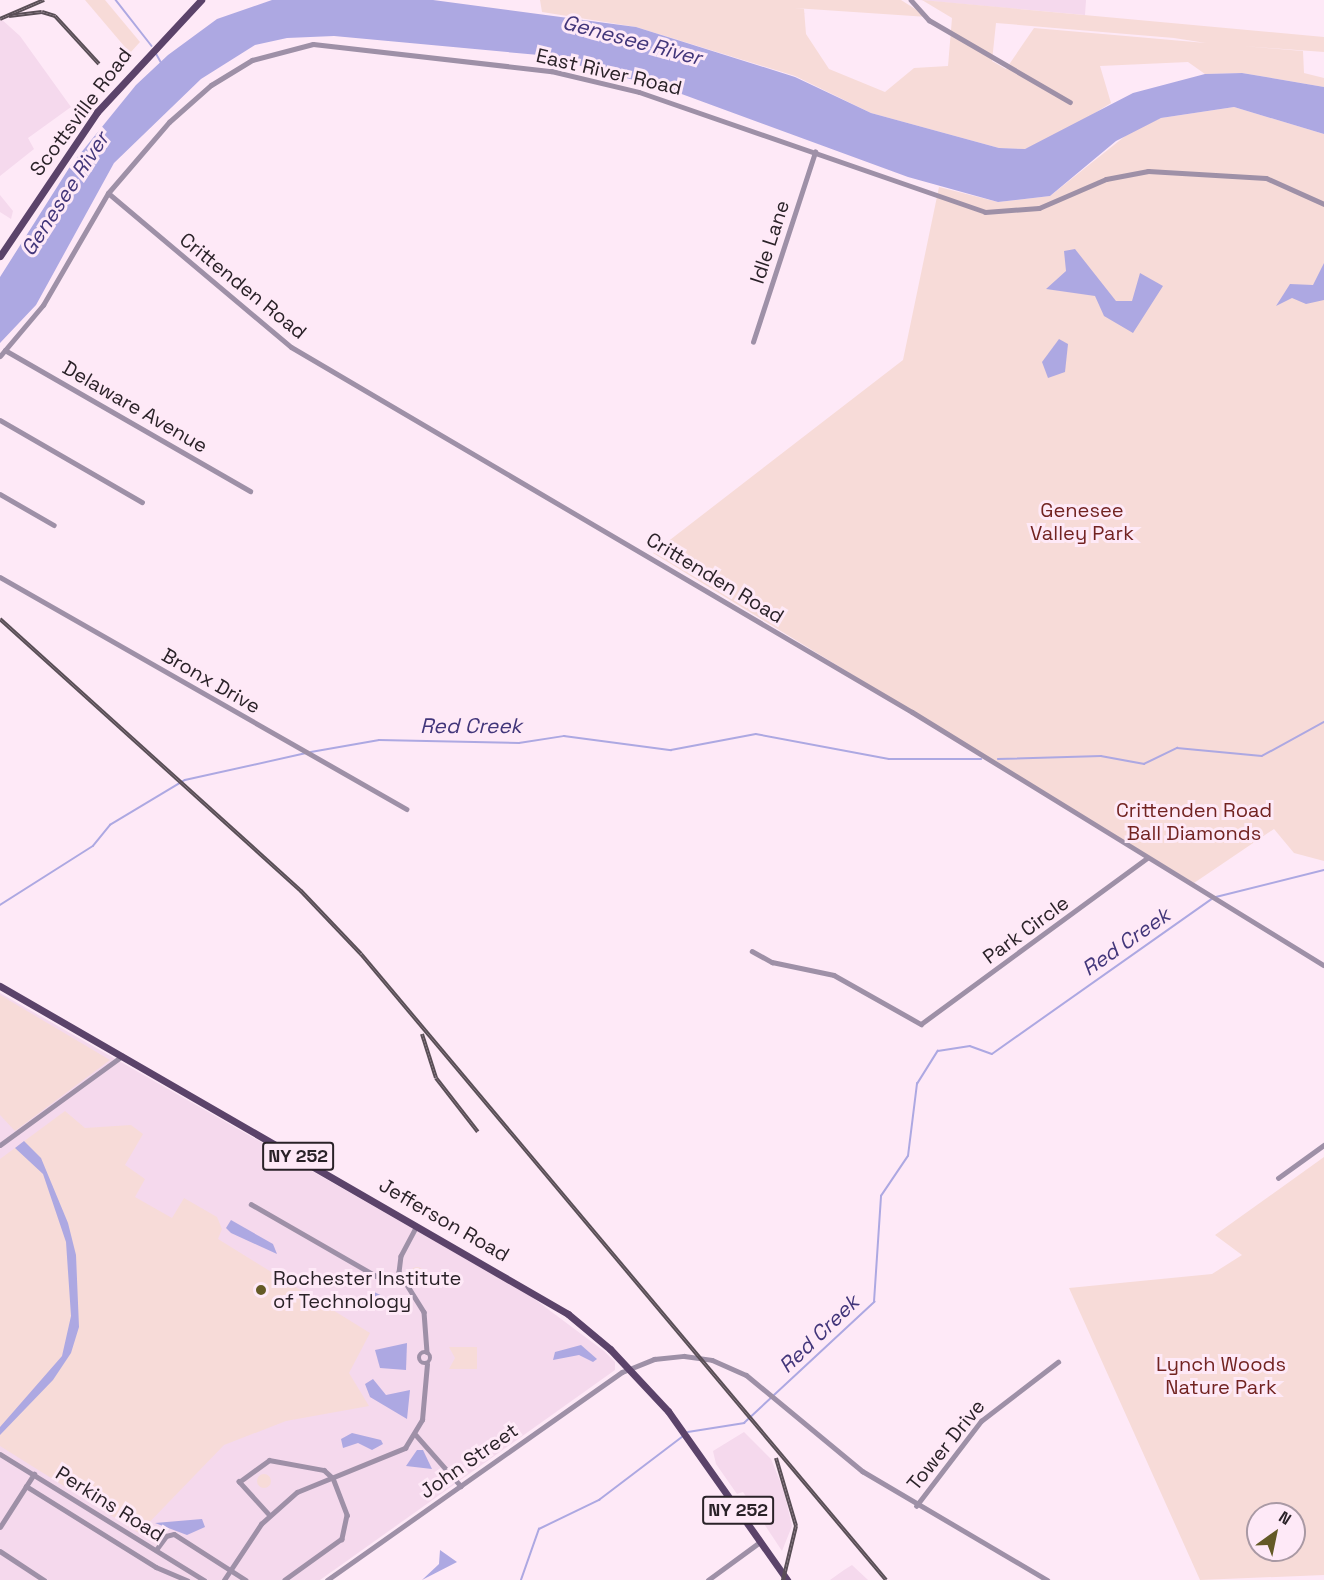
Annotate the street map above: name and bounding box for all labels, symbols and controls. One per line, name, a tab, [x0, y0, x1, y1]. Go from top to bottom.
water label: Genesee River	[560, 9, 704, 71]
street label: Scottsville Road	[25, 43, 137, 181]
street label: East River Road	[534, 44, 684, 100]
water label: Genesee River	[16, 127, 114, 261]
street label: Idle Lane	[745, 197, 795, 287]
street label: Crittenden Road	[175, 228, 311, 344]
street label: Delaware Avenue	[58, 356, 212, 458]
park label: Genesee Valley Park	[1030, 499, 1134, 546]
street label: Crittenden Road	[642, 527, 788, 629]
street label: Bronx Drive	[157, 643, 265, 719]
water label: Red Creek	[420, 713, 522, 739]
park label: Crittenden Road Ball Diamonds	[1116, 799, 1272, 846]
street label: Park Circle	[978, 891, 1074, 969]
water label: Red Creek	[1077, 902, 1175, 982]
road number: NY 252	[262, 1141, 334, 1171]
street label: Jefferson Road	[375, 1173, 513, 1267]
place label: Rochester Institute of Technology	[273, 1266, 461, 1313]
marker: Rochester Institute of Technology	[254, 1283, 268, 1297]
water label: Red Creek	[774, 1290, 864, 1378]
park label: Lynch Woods Nature Park	[1156, 1353, 1286, 1400]
street label: Tower Drive	[902, 1395, 990, 1495]
street label: John Street	[415, 1418, 523, 1504]
street label: Perkins Road	[51, 1461, 169, 1547]
road number: NY 252	[702, 1495, 774, 1525]
north arrow	[1246, 1502, 1306, 1562]
text: N	[1275, 1506, 1295, 1530]

